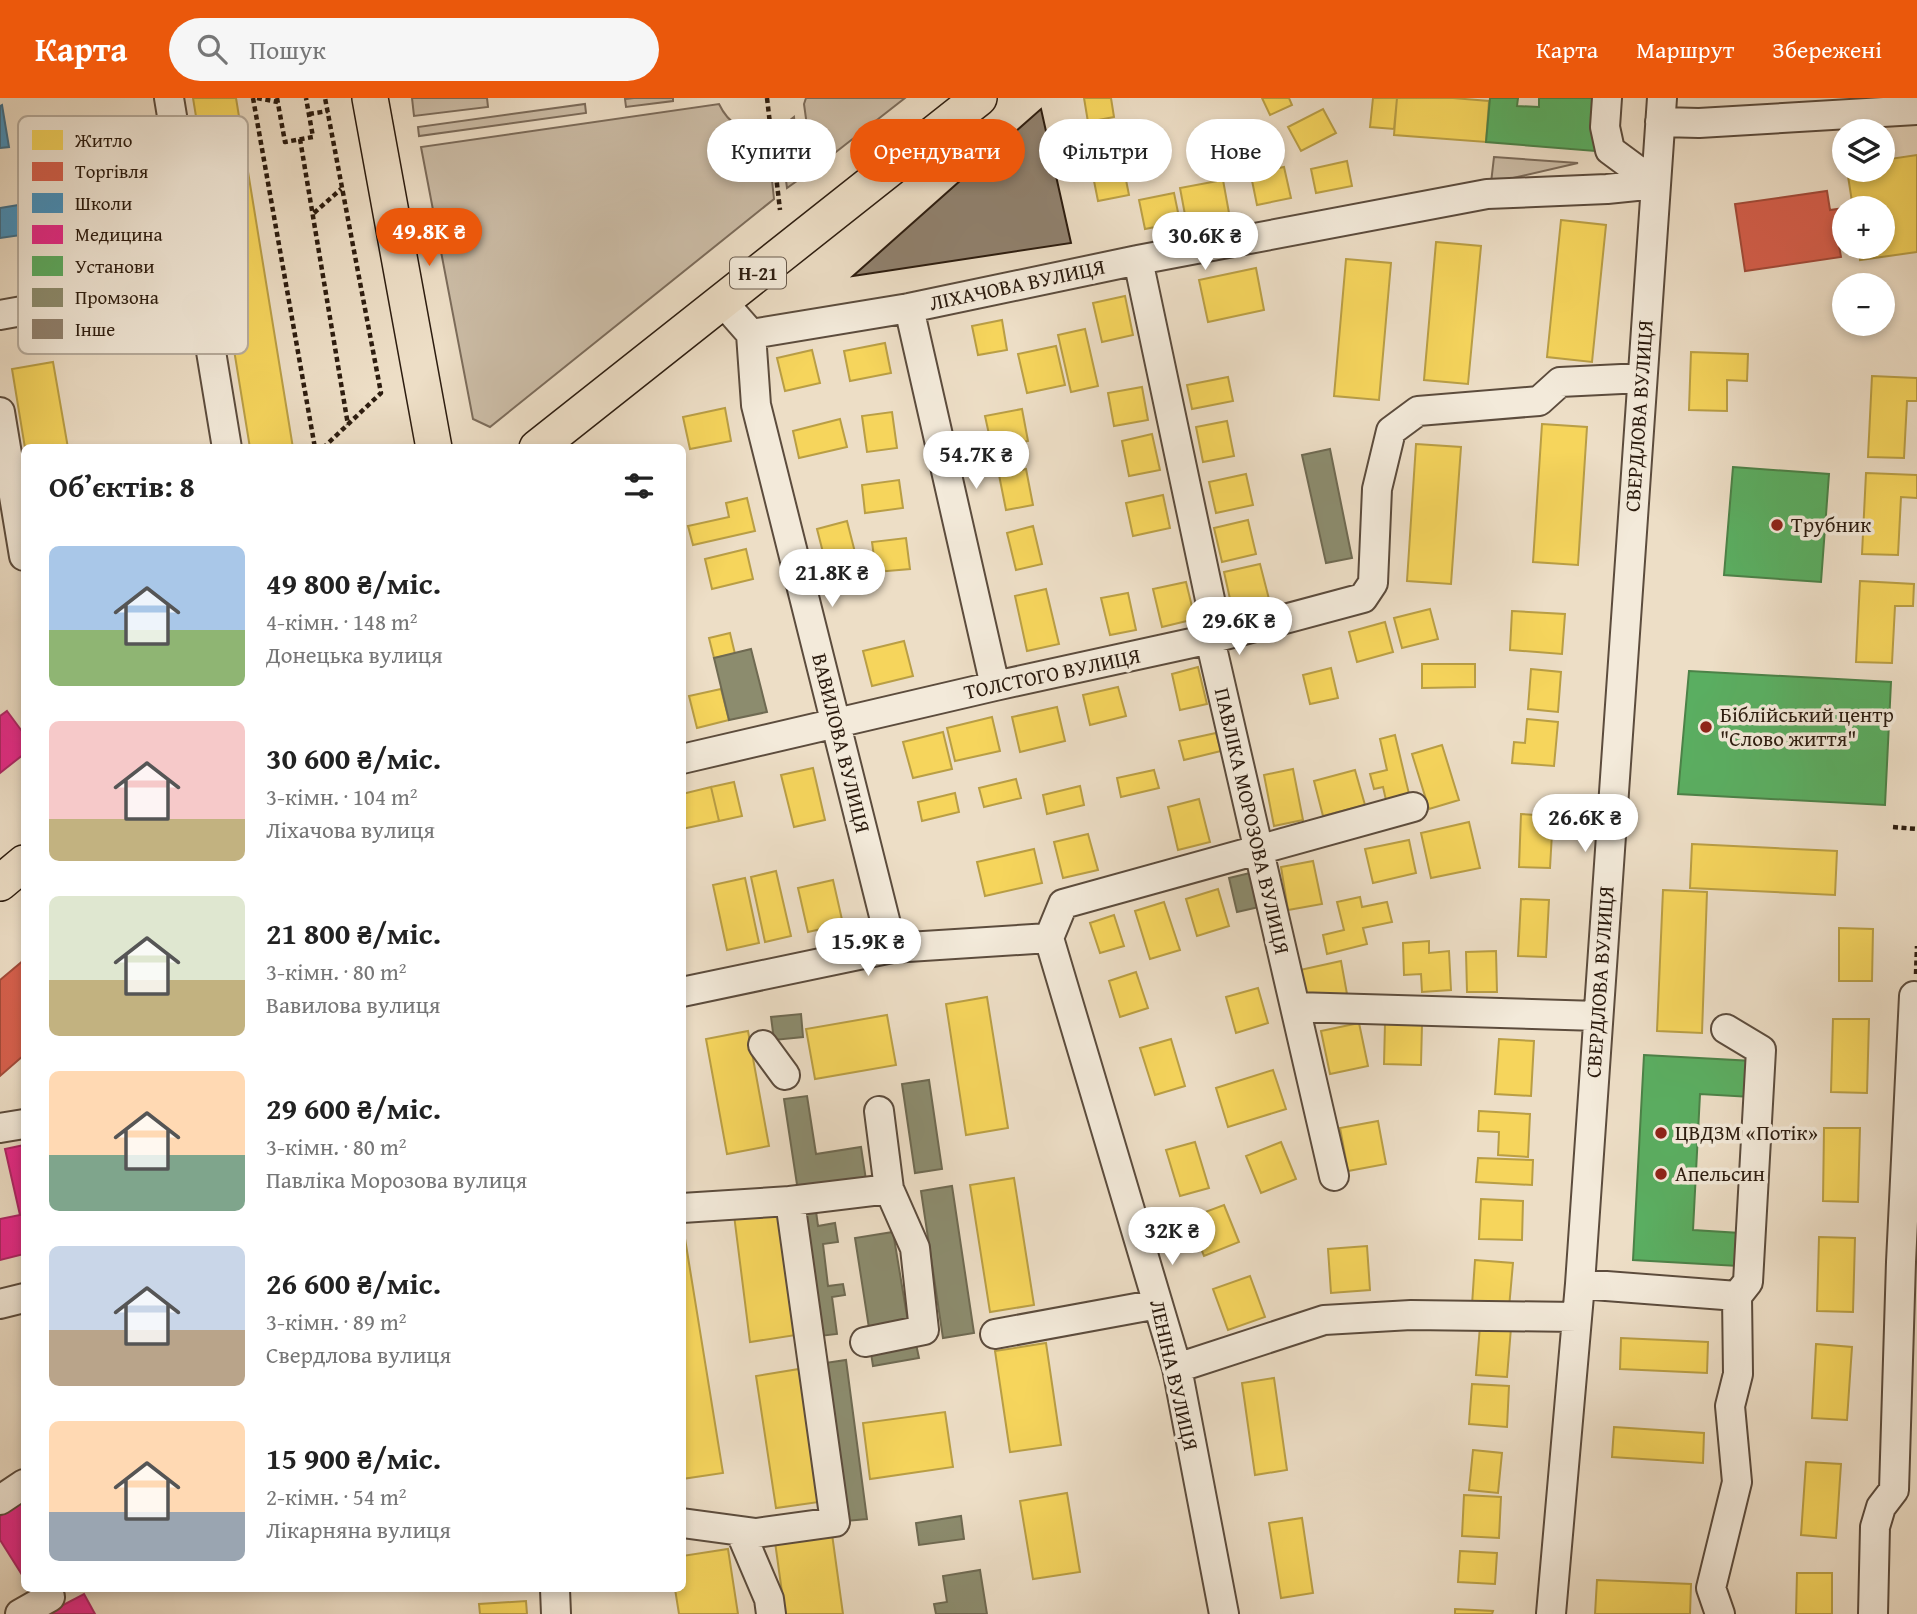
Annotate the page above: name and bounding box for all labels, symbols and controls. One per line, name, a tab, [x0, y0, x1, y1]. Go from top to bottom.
search box	[169, 18, 659, 81]
text: Карта	[35, 25, 127, 73]
icon: search	[193, 30, 231, 68]
text: Пошук	[249, 30, 326, 69]
text: Карта	[1536, 32, 1598, 67]
text: Маршрут	[1636, 32, 1734, 67]
text: Збережені	[1772, 32, 1882, 67]
legend	[18, 116, 248, 354]
chip: Купити	[707, 119, 836, 182]
chip: Орендувати	[850, 119, 1025, 182]
chip: Фільтри	[1039, 119, 1172, 182]
chip: Нове	[1186, 119, 1285, 182]
map controls	[1832, 119, 1895, 336]
button: layers	[1832, 119, 1895, 182]
text: Житло	[74, 126, 133, 154]
text: Торгівля	[75, 157, 149, 185]
text: Школи	[75, 189, 132, 217]
button: +	[1832, 196, 1895, 259]
pin: 49.8K ₴	[364, 208, 494, 268]
pin: 30.6K ₴	[1140, 212, 1270, 272]
text: 49.8K ₴	[392, 214, 466, 247]
text: 30.6K ₴	[1168, 218, 1242, 251]
text: Медицина	[75, 220, 163, 248]
street label: ЛІХАЧОВА ВУЛИЦЯ	[926, 251, 1107, 318]
text: Установи	[75, 252, 155, 280]
road number: Н-21	[730, 258, 786, 288]
button: −	[1832, 273, 1895, 336]
text: Промзона	[75, 283, 159, 311]
text: Інше	[75, 315, 115, 343]
street label: СВЕРДЛОВА ВУЛИЦЯ	[1616, 319, 1661, 513]
pin: 54.7K ₴	[911, 432, 1041, 491]
text: 54.7K ₴	[939, 437, 1013, 470]
text: Об’єктів: 8	[49, 464, 195, 508]
icon: filters	[620, 467, 658, 505]
place label: Трубник	[1791, 509, 1871, 540]
marker: Трубник	[1769, 517, 1785, 533]
pin: 21.8K ₴	[767, 550, 897, 609]
text: 21.8K ₴	[795, 555, 869, 588]
text: 49 800 ₴/міс.	[266, 561, 441, 605]
icon: home	[105, 574, 189, 658]
pin: 29.6K ₴	[1174, 598, 1304, 657]
text: 29.6K ₴	[1202, 603, 1276, 636]
text: 4-кімн. · 148 m²	[266, 605, 418, 638]
text: Донецька вулиця	[266, 638, 443, 671]
street label: ТОЛСТОГО ВУЛИЦЯ	[961, 640, 1143, 707]
street label: ВАВИЛОВА ВУЛИЦЯ	[804, 650, 879, 836]
street label: ПАВЛІКА МОРОЗОВА ВУЛИЦЯ	[1207, 685, 1298, 957]
place label: Біблійський центр "Слово життя"	[1720, 699, 1894, 754]
marker: Біблійський центр "Слово життя"	[1698, 719, 1714, 735]
text: 30 600 ₴/міс.	[266, 736, 441, 780]
icon: home	[105, 749, 189, 833]
text: 3-кімн. · 104 m²	[266, 780, 418, 813]
pin: 26.6K ₴	[1520, 794, 1650, 854]
text: 26.6K ₴	[1548, 800, 1622, 833]
text: Ліхачова вулиця	[266, 813, 435, 846]
street label: СВЕРДЛОВА ВУЛИЦЯ	[1577, 885, 1622, 1079]
text: 21 800 ₴/міс.	[266, 911, 441, 955]
pin: 15.9K ₴	[803, 918, 933, 978]
icon: home	[105, 924, 189, 1008]
text: 15.9K ₴	[831, 924, 905, 957]
text: 3-кімн. · 80 m²	[266, 955, 407, 988]
text: Вавилова вулиця	[266, 988, 441, 1021]
text: 29 600 ₴/міс.	[266, 1086, 441, 1130]
icon: home	[105, 1099, 189, 1183]
place label: ЦВДЗМ «Потік»	[1675, 1117, 1818, 1148]
marker: ЦВДЗМ «Потік»	[1653, 1125, 1669, 1141]
text: 3-кімн. · 80 m²	[266, 1130, 407, 1163]
place label: Апельсин	[1675, 1158, 1765, 1189]
text: Павліка Морозова вулиця	[266, 1163, 527, 1196]
marker: Апельсин	[1653, 1166, 1669, 1182]
pin: 32K ₴	[1123, 1208, 1221, 1267]
text: 32K ₴	[1144, 1213, 1200, 1246]
text: 26 600 ₴/міс.	[266, 1261, 441, 1305]
icon: home	[105, 1274, 189, 1358]
street label: ЛЕНІНА ВУЛИЦЯ	[1142, 1297, 1207, 1453]
text: 3-кімн. · 89 m²	[266, 1305, 407, 1338]
text: Свердлова вулиця	[266, 1338, 451, 1371]
text: 15 900 ₴/міс.	[266, 1436, 441, 1480]
icon: home	[105, 1449, 189, 1533]
text: 2-кімн. · 54 m²	[266, 1480, 407, 1513]
text: Лікарняна вулиця	[266, 1513, 451, 1546]

